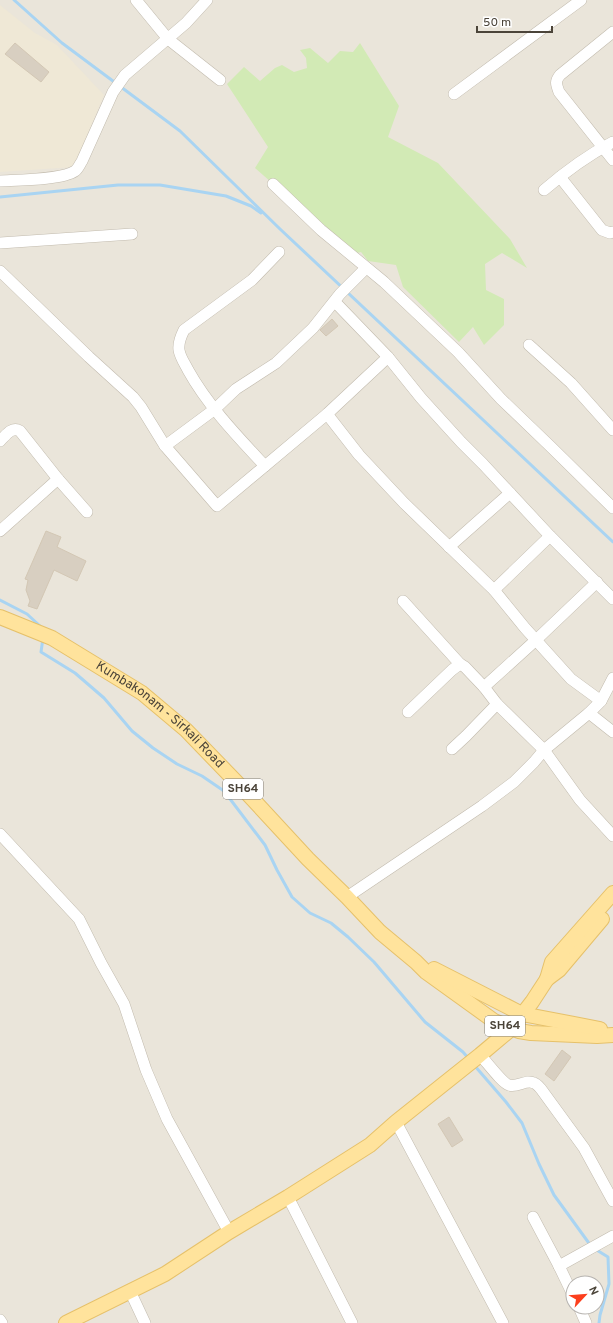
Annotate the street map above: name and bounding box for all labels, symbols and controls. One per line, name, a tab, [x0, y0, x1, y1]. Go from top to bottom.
scale bar	[477, 8, 552, 34]
text: 50 m	[483, 15, 511, 31]
street label: Kumbakonam - Sirkali Road	[92, 658, 227, 772]
road number: SH64	[223, 779, 263, 799]
road number: SH64	[485, 1016, 525, 1036]
north arrow	[565, 1275, 605, 1315]
text: N	[585, 1284, 601, 1298]

